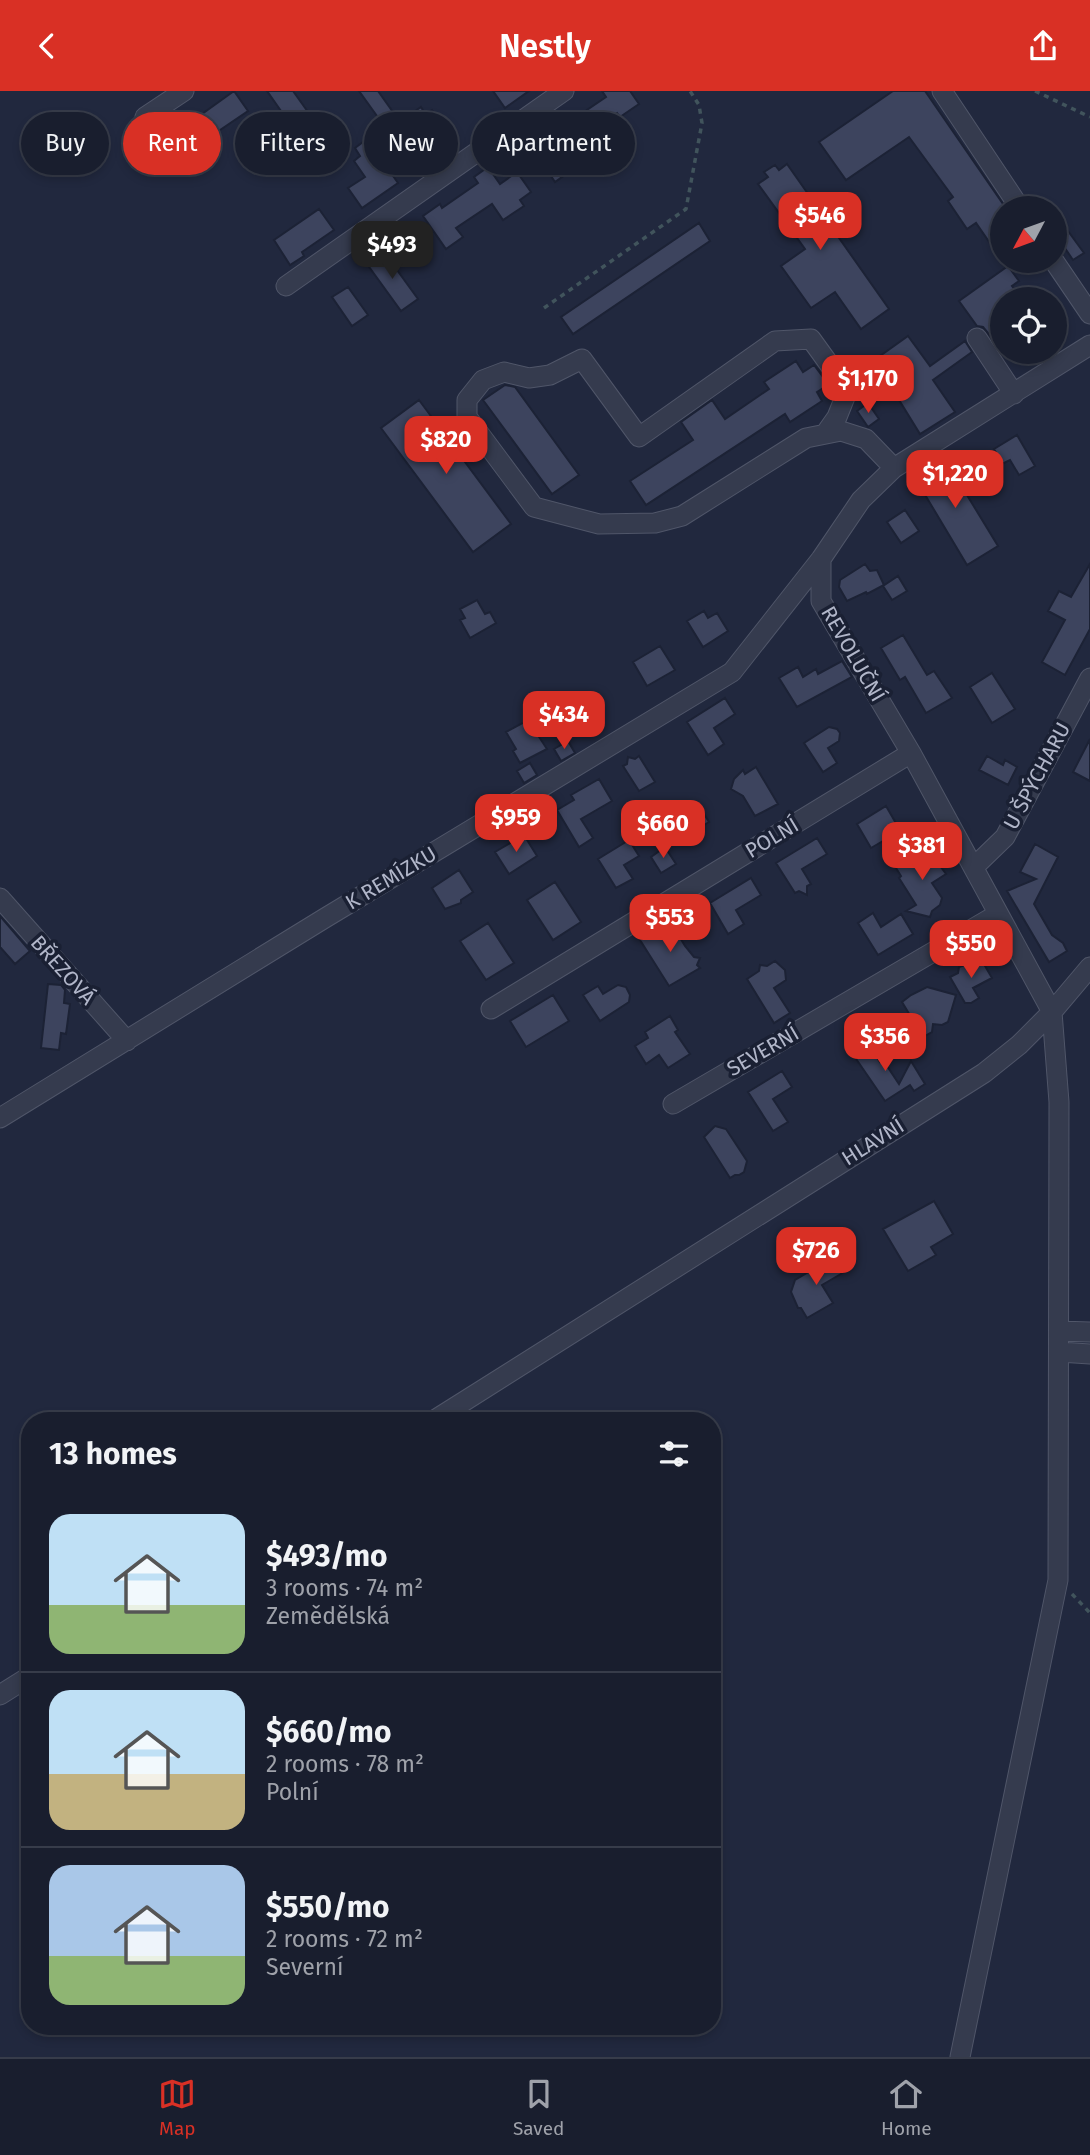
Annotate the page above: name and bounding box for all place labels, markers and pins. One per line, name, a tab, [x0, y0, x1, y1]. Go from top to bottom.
pin: $546	[779, 193, 861, 252]
pin: $493	[351, 221, 433, 281]
pin: $1,170	[811, 355, 925, 415]
pin: $820	[405, 417, 487, 476]
pin: $1,220	[898, 451, 1012, 510]
pin: $434	[523, 691, 605, 751]
pin: $959	[475, 795, 557, 854]
pin: $660	[622, 801, 704, 860]
pin: $381	[881, 823, 963, 882]
pin: $553	[629, 895, 711, 954]
pin: $550	[930, 921, 1012, 980]
pin: $356	[844, 1013, 926, 1073]
pin: $726	[775, 1227, 857, 1287]

